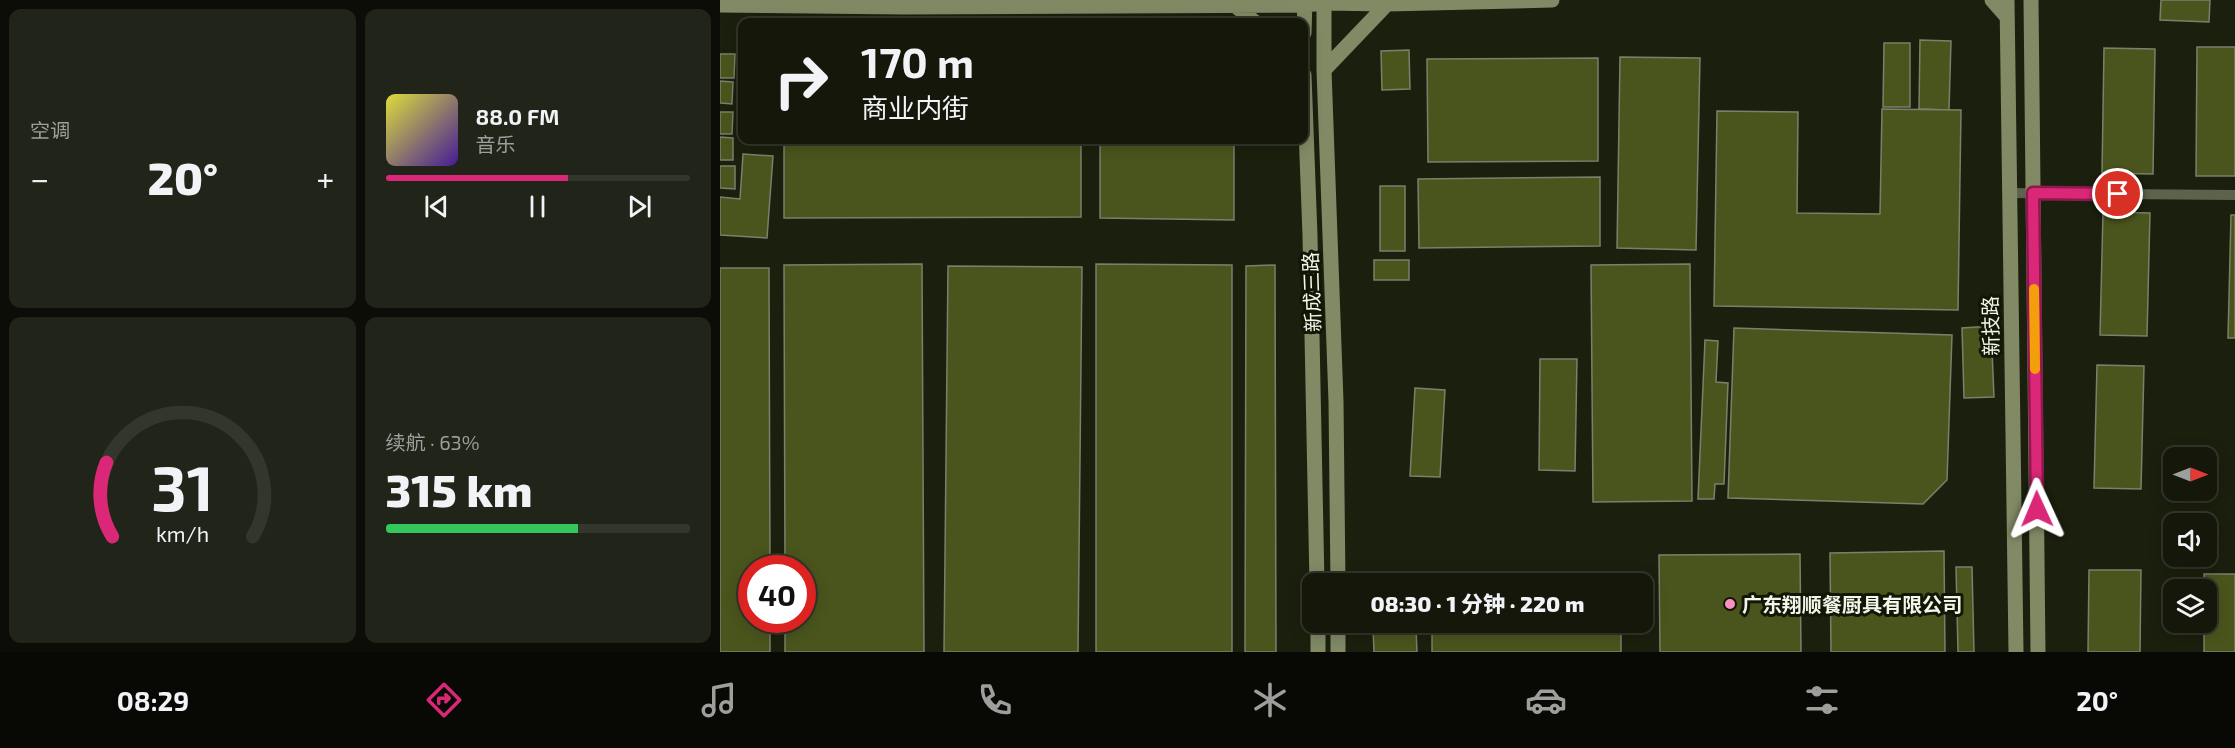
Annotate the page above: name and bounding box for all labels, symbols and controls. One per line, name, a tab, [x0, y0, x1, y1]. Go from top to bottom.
text: 170 m	[861, 36, 974, 86]
icon: right	[762, 42, 840, 120]
text: 商业内街	[861, 91, 969, 123]
text: 88.0 FM	[476, 103, 559, 129]
text: 空调	[30, 118, 70, 142]
text: 音乐	[476, 132, 516, 156]
text: 20°	[147, 150, 218, 204]
text: −	[30, 158, 49, 198]
text: +	[316, 158, 334, 198]
pin	[2092, 168, 2143, 219]
icon: arrive	[2101, 177, 2134, 210]
icon: previous	[420, 190, 453, 223]
icon: pause	[521, 190, 554, 223]
icon: next	[623, 190, 656, 223]
street label: 新成三路	[1298, 252, 1324, 332]
street label: 新技路	[1977, 296, 2003, 356]
text: 续航 · 63%	[386, 430, 480, 454]
north arrow	[2163, 447, 2217, 501]
map controls	[2163, 447, 2217, 633]
text: 31	[151, 449, 213, 524]
text: 315 km	[386, 462, 533, 516]
position arrow	[2005, 477, 2069, 541]
button: sound	[2163, 513, 2217, 567]
text: km/h	[156, 521, 209, 546]
speed limit sign: 40	[738, 555, 816, 633]
button: layers	[2163, 579, 2217, 633]
text: 08:30 · 1 分钟 · 220 m	[1371, 590, 1584, 616]
place label: 广东翔顺餐厨具有限公司	[1742, 592, 1962, 616]
marker: 广东翔顺餐厨具有限公司	[1723, 597, 1737, 611]
icon: directions	[423, 679, 465, 721]
icon: music	[698, 679, 740, 721]
icon: phone	[974, 679, 1016, 721]
icon: climate	[1249, 679, 1291, 721]
icon: car	[1525, 679, 1567, 721]
icon: filters	[1801, 679, 1843, 721]
text: 08:29	[117, 684, 189, 716]
text: 20°	[2076, 684, 2118, 716]

